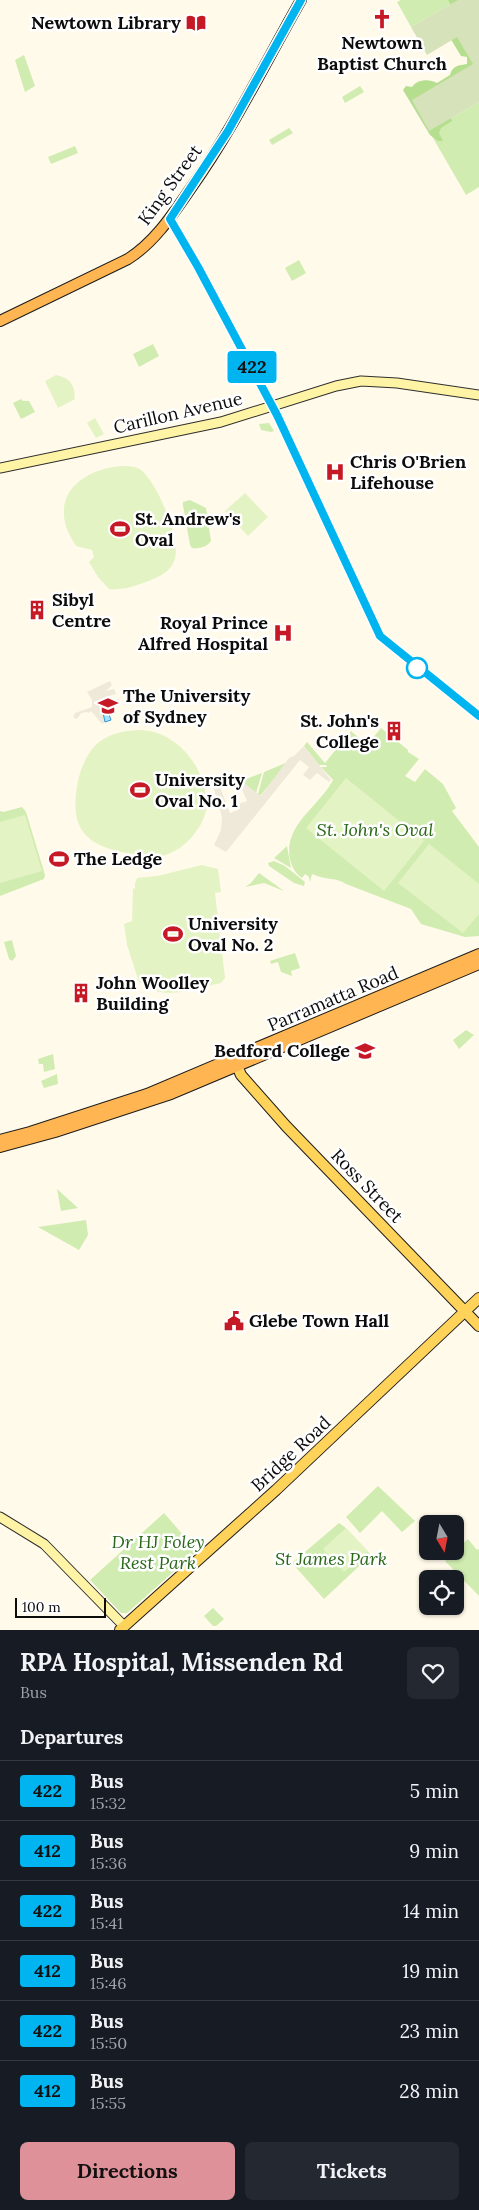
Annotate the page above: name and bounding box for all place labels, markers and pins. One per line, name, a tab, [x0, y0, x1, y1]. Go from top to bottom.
church icon: Newtown Baptist Church	[371, 8, 393, 30]
place label: Newtown Library	[31, 11, 181, 34]
library icon: Newtown Library	[185, 12, 207, 34]
place label: Newtown Baptist Church	[317, 31, 447, 75]
place label: Chris O'Brien Lifehouse	[350, 450, 467, 494]
hospital icon: Chris O'Brien Lifehouse	[324, 461, 346, 483]
place label: St. Andrew's Oval	[135, 507, 241, 551]
sports icon: St. Andrew's Oval	[109, 518, 131, 540]
place label: Sibyl Centre	[52, 588, 111, 632]
building icon: Sibyl Centre	[26, 599, 48, 621]
place label: Royal Prince Alfred Hospital	[138, 611, 268, 655]
hospital icon: Royal Prince Alfred Hospital	[272, 622, 294, 644]
unlabelled marker	[406, 657, 428, 679]
place label: The University of Sydney	[123, 684, 250, 728]
school or university icon: The University of Sydney	[97, 695, 119, 717]
place label: St. John's College	[300, 709, 379, 753]
building icon: St. John's College	[383, 720, 405, 742]
place label: University Oval No. 1	[155, 768, 245, 812]
sports icon: University Oval No. 1	[129, 779, 151, 801]
place label: The Ledge	[74, 847, 162, 870]
sports icon: The Ledge	[48, 848, 70, 870]
place label: University Oval No. 2	[188, 912, 278, 956]
sports icon: University Oval No. 2	[162, 923, 184, 945]
place label: John Woolley Building	[96, 971, 209, 1015]
building icon: John Woolley Building	[70, 982, 92, 1004]
place label: Bedford College	[214, 1039, 350, 1062]
school or university icon: Bedford College	[354, 1040, 376, 1062]
place label: Glebe Town Hall	[249, 1309, 390, 1332]
public building icon: Glebe Town Hall	[223, 1310, 245, 1332]

